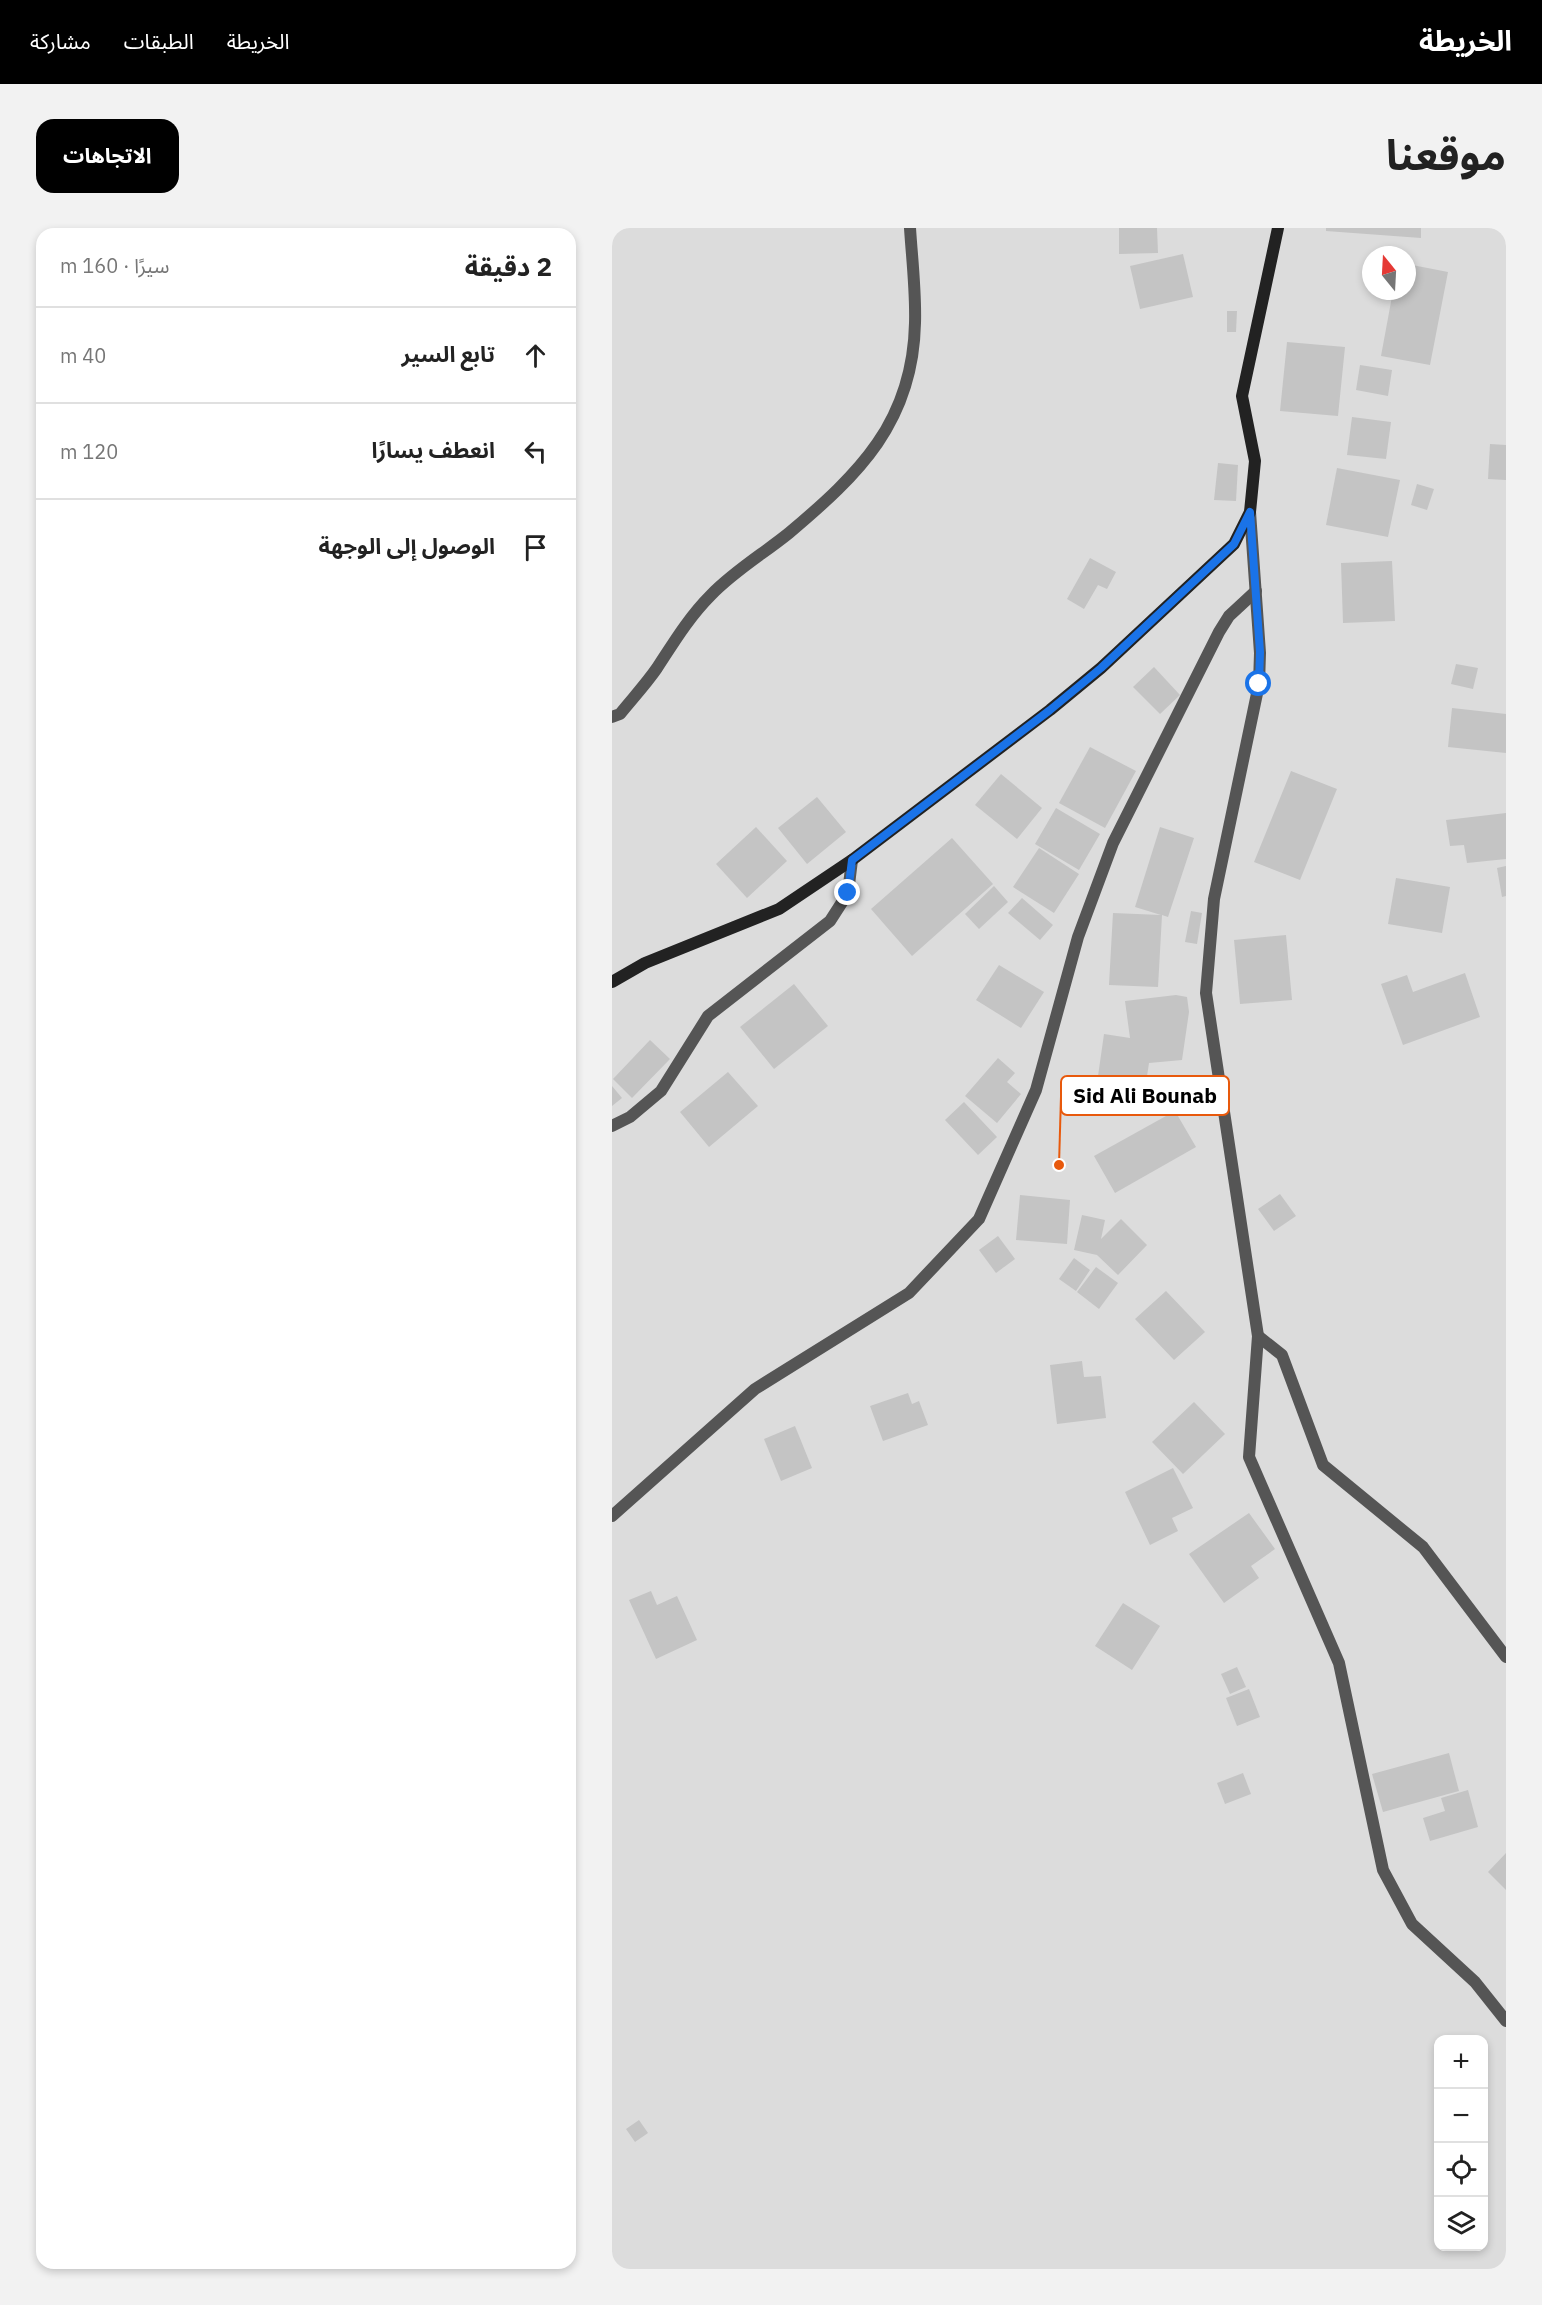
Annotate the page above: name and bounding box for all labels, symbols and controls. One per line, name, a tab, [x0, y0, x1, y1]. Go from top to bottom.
text: الخريطة	[1419, 22, 1512, 59]
text: مشاركة	[30, 27, 91, 55]
text: الطبقات	[124, 27, 194, 55]
text: الخريطة	[227, 27, 290, 55]
button: الاتجاهات	[36, 119, 179, 193]
text: موقعنا	[1386, 127, 1506, 182]
north arrow	[1362, 246, 1416, 300]
text: 2 دقيقة	[465, 249, 552, 283]
text: سيرًا · 160 m	[60, 252, 169, 279]
text: تابع السير	[402, 339, 495, 368]
icon: ahead	[519, 339, 552, 372]
text: 40 m	[60, 342, 106, 369]
text: انعطف يسارًا	[372, 435, 495, 464]
icon: left	[519, 435, 552, 468]
text: 120 m	[60, 438, 118, 465]
text: الوصول إلى الوجهة	[318, 531, 495, 560]
icon: arrive	[519, 531, 552, 564]
route start	[1245, 670, 1271, 696]
route end	[834, 879, 860, 905]
callout: Sid Ali Bounab	[1061, 1076, 1229, 1115]
text: Sid Ali Bounab	[1073, 1081, 1217, 1109]
map controls	[1434, 2035, 1488, 2251]
button: +	[1434, 2035, 1488, 2089]
button: −	[1434, 2089, 1488, 2143]
button: locate	[1434, 2143, 1488, 2197]
button: layers	[1434, 2197, 1488, 2251]

